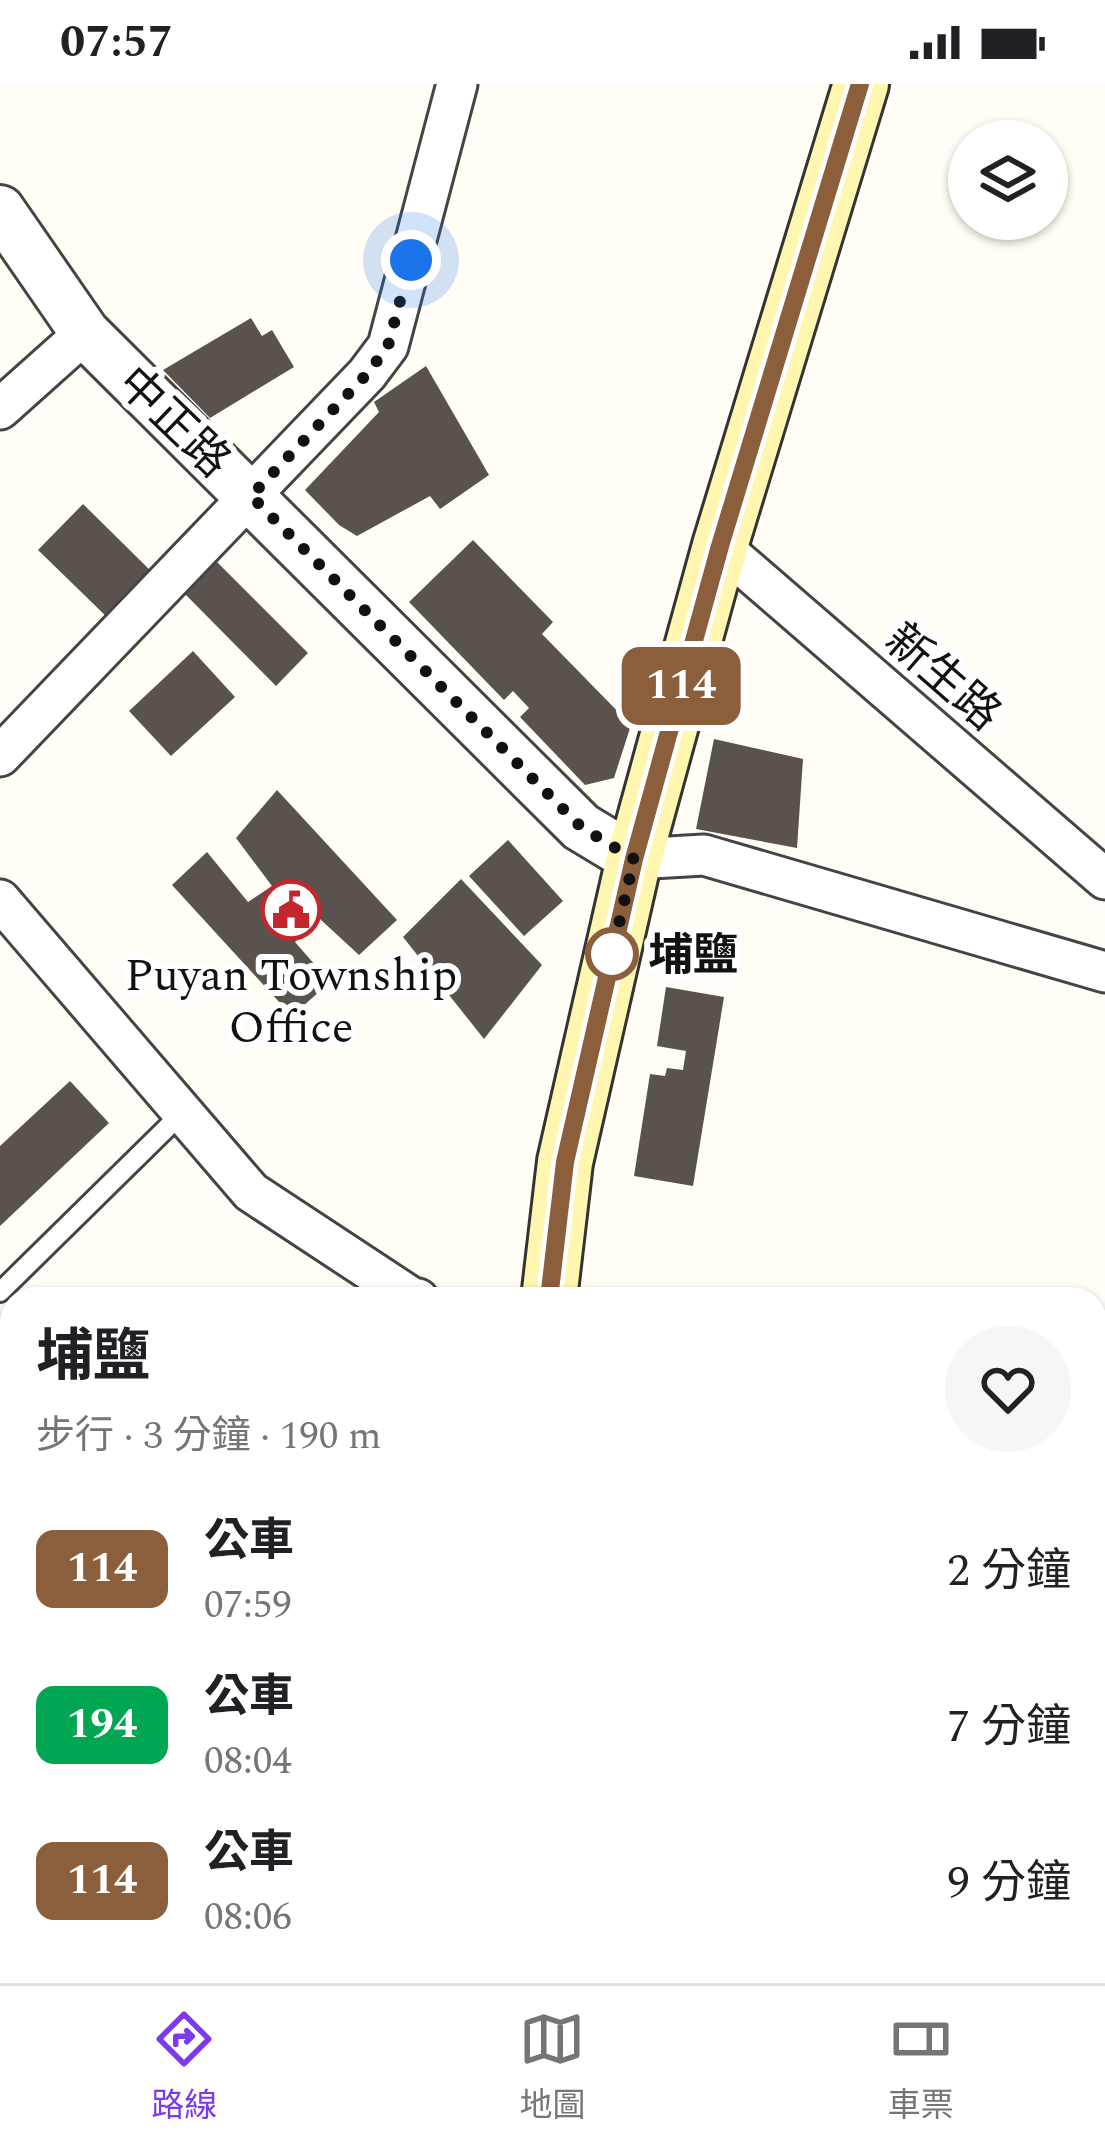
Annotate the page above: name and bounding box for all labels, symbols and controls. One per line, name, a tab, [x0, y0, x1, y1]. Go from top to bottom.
text: 07:57	[60, 8, 173, 77]
map controls	[948, 120, 1068, 240]
button: layers	[948, 120, 1068, 240]
your location	[381, 230, 441, 290]
street label: 中正路	[101, 351, 246, 495]
street label: 新生路	[869, 608, 1016, 748]
line badge: 114	[612, 647, 750, 725]
text: 114	[646, 654, 716, 717]
public building icon: Puyan Township Office	[260, 879, 322, 941]
place label: 埔鹽	[648, 922, 738, 991]
marker: 埔鹽	[587, 929, 637, 979]
place label: Puyan Township Office	[125, 942, 457, 1063]
text: 埔鹽	[36, 1315, 150, 1401]
button: heart	[945, 1326, 1071, 1452]
text: 步行 · 3 分鐘 · 190 m	[36, 1407, 382, 1466]
text: 公車	[204, 1507, 294, 1576]
text: 114	[67, 1537, 137, 1600]
text: 2 分鐘	[947, 1537, 1071, 1606]
text: 07:59	[204, 1576, 292, 1635]
text: 公車	[204, 1663, 294, 1732]
text: 194	[67, 1693, 137, 1756]
text: 7 分鐘	[947, 1693, 1071, 1762]
text: 08:04	[204, 1732, 292, 1791]
text: 公車	[204, 1819, 294, 1888]
text: 114	[67, 1849, 137, 1912]
text: 9 分鐘	[947, 1849, 1071, 1918]
text: 08:06	[204, 1888, 292, 1947]
tab: 路線	[151, 2006, 217, 2131]
tab: 地圖	[519, 2006, 585, 2131]
tab: 車票	[888, 2006, 954, 2131]

